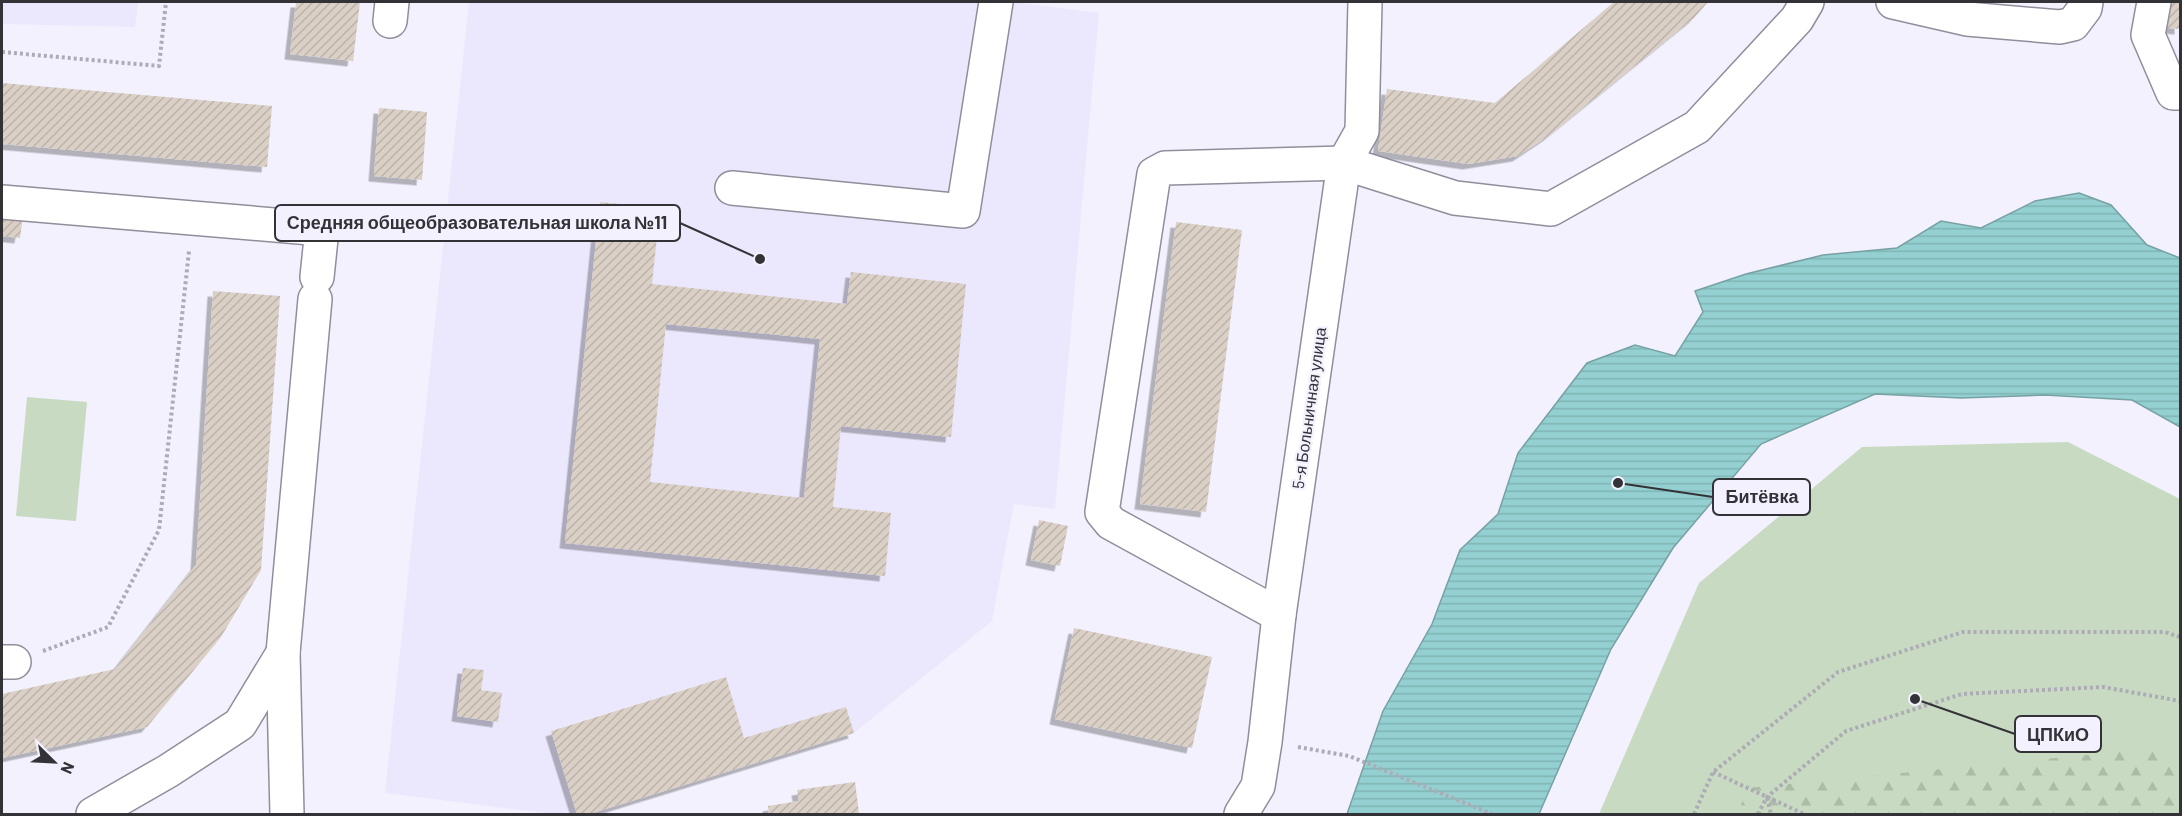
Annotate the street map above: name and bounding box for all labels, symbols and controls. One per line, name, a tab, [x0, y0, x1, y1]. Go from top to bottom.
callout: Средняя общеобразовательная школа №11	[275, 205, 680, 241]
text: Средняя общеобразовательная школа №11	[287, 211, 667, 233]
street label: 5-я Больничная улица	[1288, 326, 1329, 490]
callout: Битёвка	[1713, 479, 1810, 515]
text: Битёвка	[1726, 485, 1799, 507]
callout: ЦПКиО	[2015, 716, 2101, 752]
text: ЦПКиО	[2027, 723, 2089, 745]
north arrow	[24, 732, 84, 792]
text: N	[57, 760, 79, 777]

